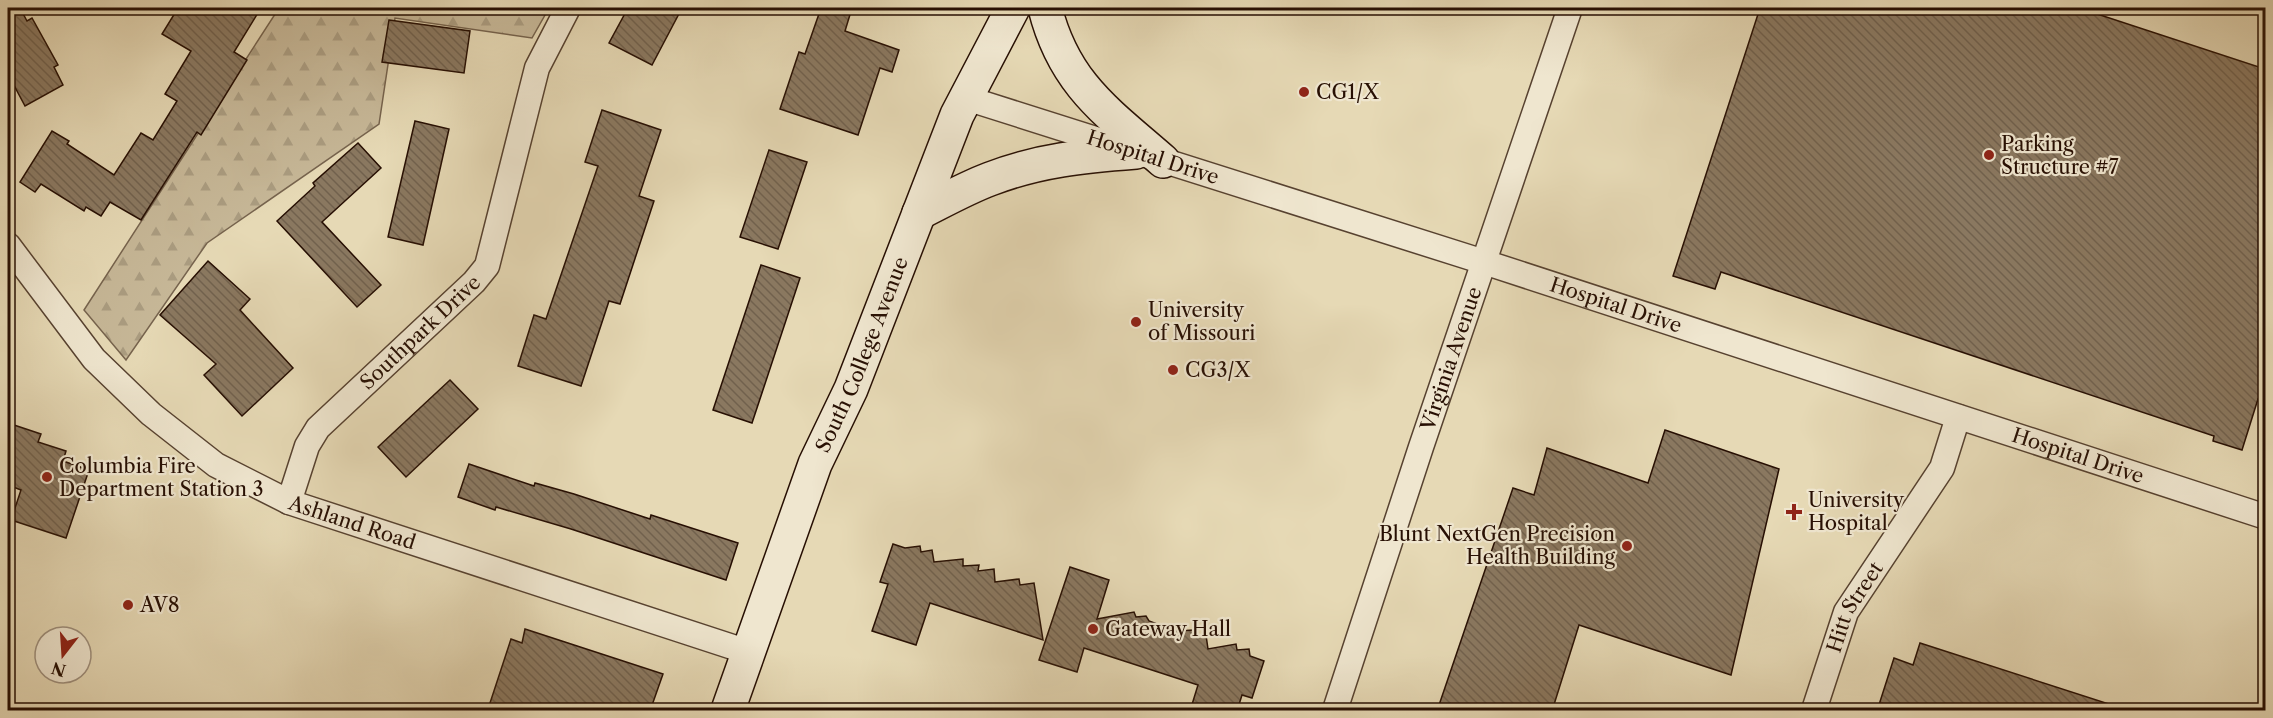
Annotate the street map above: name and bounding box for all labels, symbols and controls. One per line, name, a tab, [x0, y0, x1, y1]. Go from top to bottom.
place label: CG1/X	[1316, 80, 1379, 104]
marker: CG1/X	[1297, 85, 1311, 99]
street label: Hospital Drive	[1084, 125, 1222, 189]
place label: Parking Structure #7	[2001, 132, 2119, 179]
marker: Parking Structure #7	[1982, 148, 1996, 162]
street label: South College Avenue	[810, 253, 913, 456]
street label: Southpark Drive	[355, 270, 485, 394]
street label: Hospital Drive	[1547, 272, 1685, 338]
street label: Virginia Avenue	[1415, 284, 1486, 435]
place label: University of Missouri	[1148, 298, 1255, 345]
marker: University of Missouri	[1129, 315, 1143, 329]
place label: CG3/X	[1185, 358, 1251, 382]
marker: CG3/X	[1166, 363, 1180, 377]
street label: Hospital Drive	[2009, 423, 2147, 488]
place label: Columbia Fire Department Station 3	[59, 454, 263, 501]
marker: Columbia Fire Department Station 3	[40, 470, 54, 484]
place label: University Hospital	[1808, 488, 1905, 535]
street label: Ashland Road	[285, 490, 419, 555]
marker: University Hospital	[1785, 503, 1803, 521]
place label: Blunt NextGen Precision Health Building	[1379, 522, 1615, 569]
marker: Blunt NextGen Precision Health Building	[1620, 539, 1634, 553]
street label: Hitt Street	[1822, 557, 1888, 655]
place label: AV8	[139, 593, 179, 617]
marker: AV8	[121, 598, 135, 612]
place label: Gateway Hall	[1105, 617, 1231, 641]
marker: Gateway Hall	[1086, 622, 1100, 636]
north arrow	[33, 625, 93, 685]
text: N	[49, 658, 68, 681]

